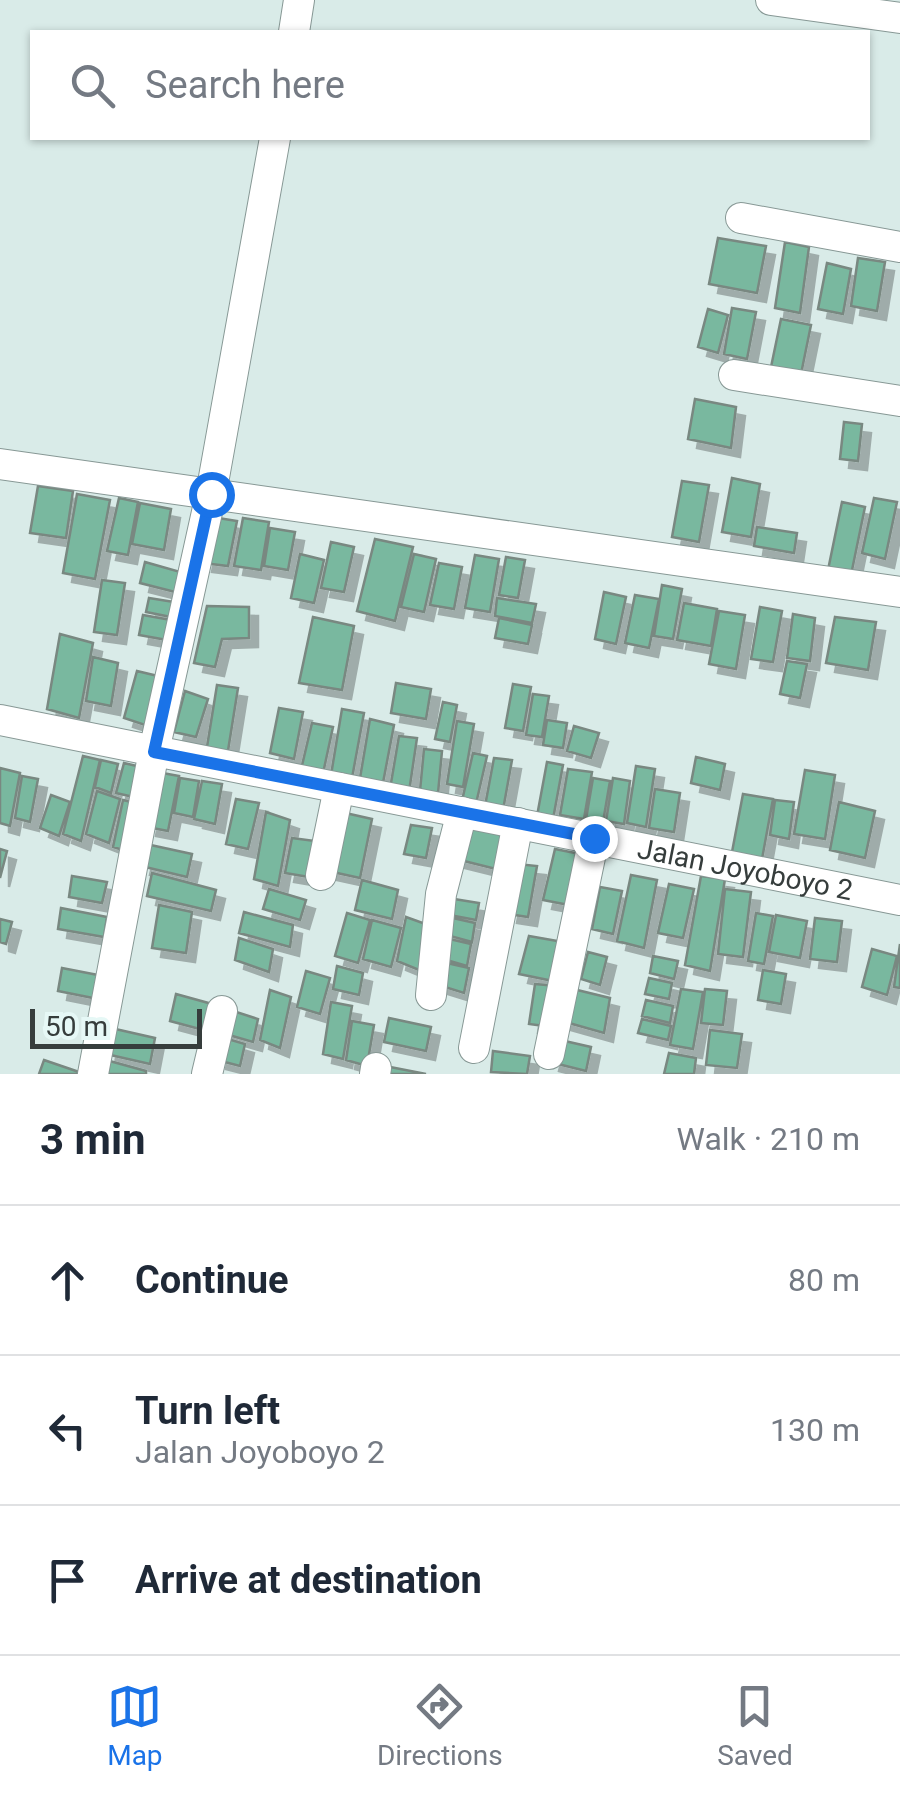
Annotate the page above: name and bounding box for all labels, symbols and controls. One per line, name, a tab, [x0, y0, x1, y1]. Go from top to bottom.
search box	[30, 30, 870, 140]
icon: search	[65, 58, 120, 113]
text: Search here	[145, 63, 345, 107]
route start	[189, 472, 235, 518]
route end	[572, 816, 618, 862]
street label: Jalan Joyoboyo 2	[635, 832, 856, 907]
scale bar	[30, 1004, 202, 1048]
text: 50 m	[45, 1010, 108, 1043]
text: 3 min	[40, 1115, 146, 1164]
text: Walk · 210 m	[677, 1120, 860, 1158]
icon: ahead	[40, 1253, 95, 1308]
text: Continue	[135, 1258, 289, 1302]
text: 80 m	[788, 1261, 860, 1299]
text: Turn left	[135, 1389, 280, 1433]
icon: left	[40, 1403, 95, 1458]
text: 130 m	[770, 1411, 860, 1449]
text: Jalan Joyoboyo 2	[135, 1433, 385, 1471]
icon: arrive	[40, 1553, 95, 1608]
text: Arrive at destination	[135, 1558, 482, 1602]
tab: Map	[107, 1679, 163, 1772]
tab: Directions	[377, 1679, 503, 1772]
tab: Saved	[717, 1679, 793, 1772]

